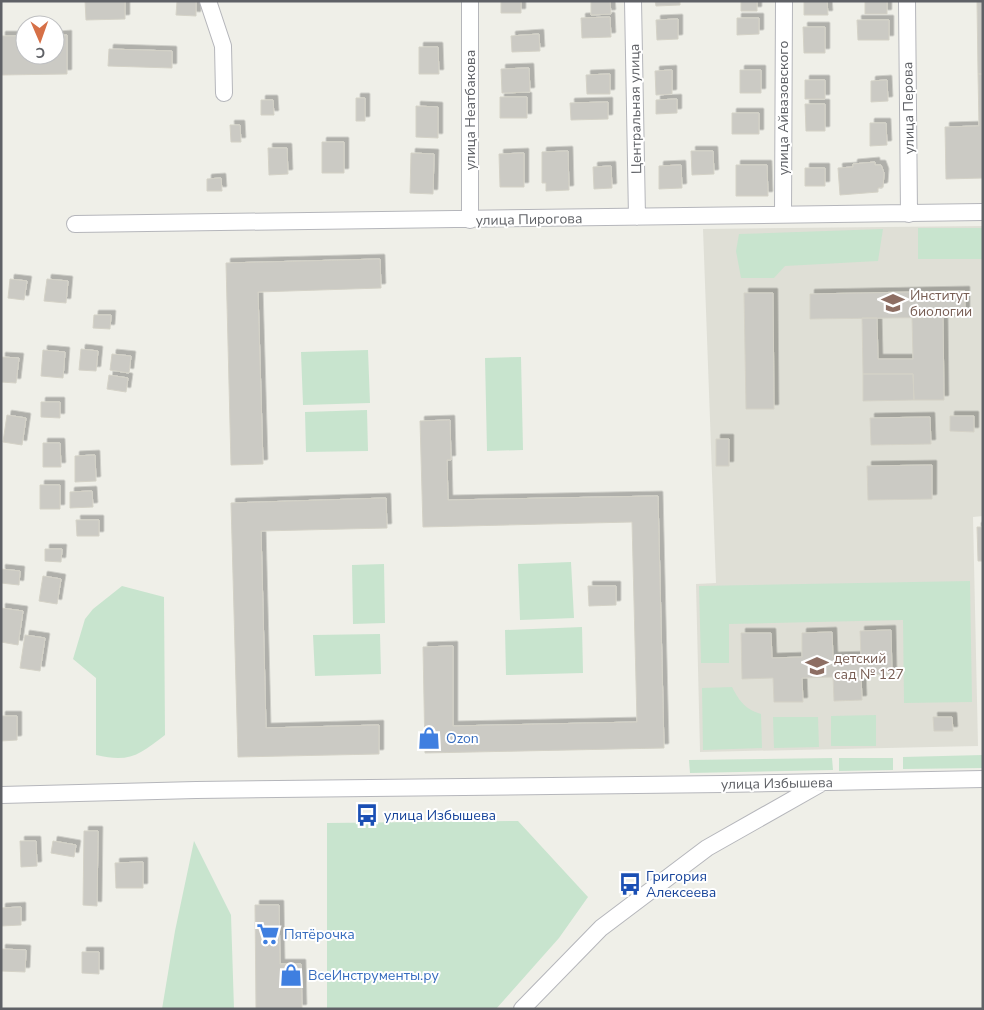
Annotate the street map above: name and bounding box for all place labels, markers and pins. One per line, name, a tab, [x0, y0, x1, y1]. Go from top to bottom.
place label: Институт биологии	[910, 286, 972, 321]
school or university icon: Институт биологии	[880, 290, 906, 316]
place label: детский сад № 127	[834, 649, 904, 684]
school or university icon: детский сад № 127	[804, 653, 830, 679]
shop icon: Ozon	[416, 725, 442, 751]
place label: Ozon	[446, 729, 479, 748]
bus stop icon: улица Избышева	[354, 802, 380, 828]
place label: улица Избышева	[384, 806, 496, 825]
place label: Григория Алексеева	[646, 867, 716, 902]
bus stop icon: Григория Алексеева	[617, 871, 643, 897]
supermarket icon: Пятёрочка	[255, 921, 281, 947]
place label: Пятёрочка	[284, 925, 355, 944]
shop icon: ВсеИнструменты.ру	[278, 962, 304, 988]
place label: ВсеИнструменты.ру	[308, 966, 440, 985]

